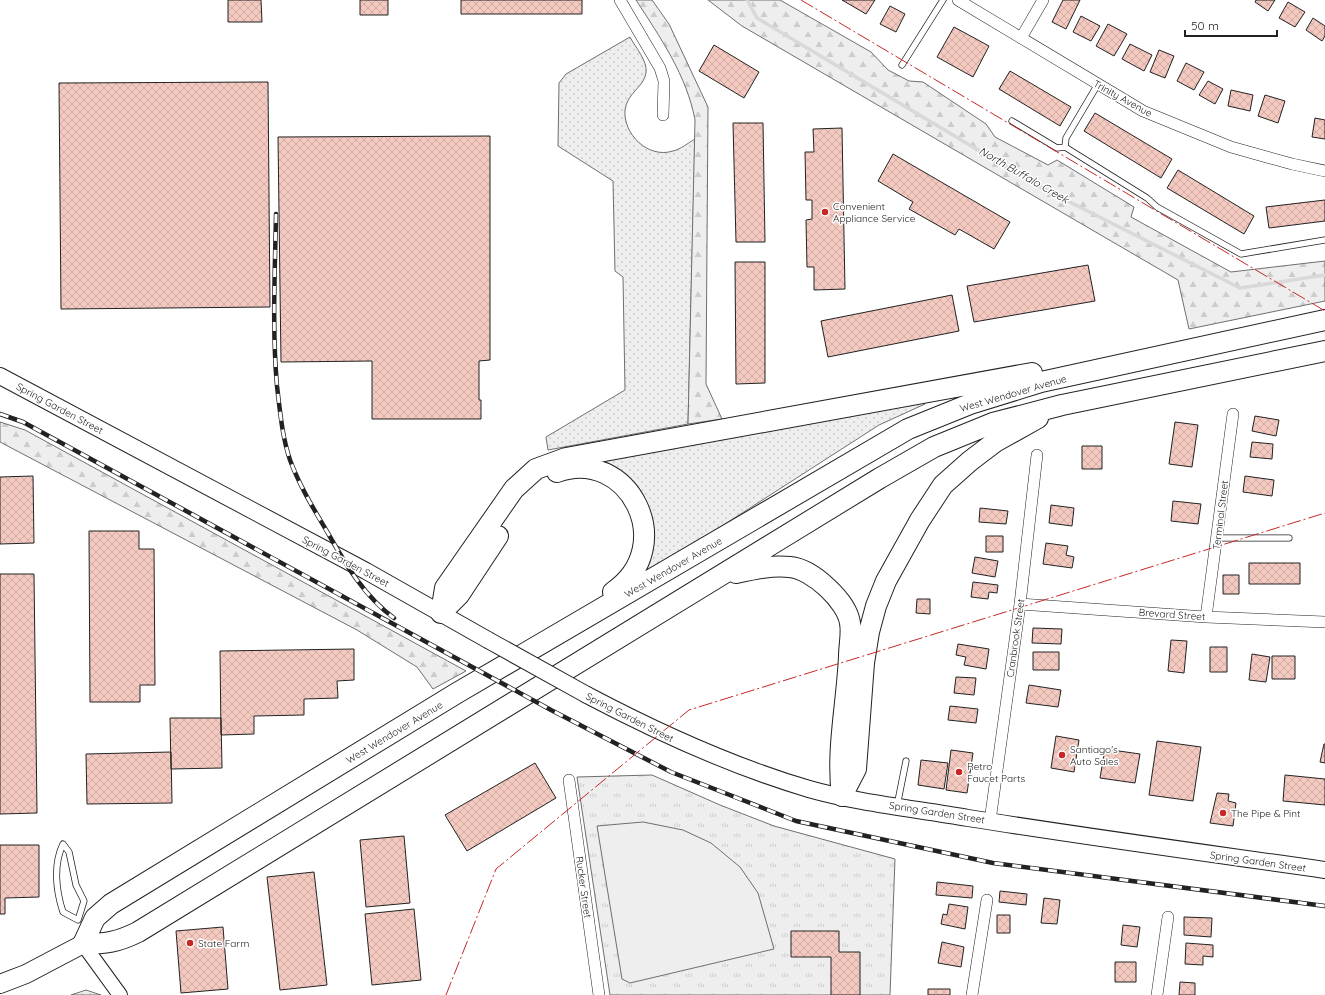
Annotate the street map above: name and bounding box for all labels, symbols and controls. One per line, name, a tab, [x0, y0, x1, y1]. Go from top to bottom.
scale bar	[1185, 12, 1277, 38]
text: 50 m	[1191, 18, 1219, 33]
street label: Trinity Avenue	[1091, 77, 1155, 120]
water label: North Buffalo Creek	[977, 144, 1072, 207]
place label: Convenient Appliance Service	[833, 200, 916, 225]
marker: Convenient Appliance Service	[820, 207, 830, 217]
street label: West Wendover Avenue	[958, 372, 1068, 415]
street label: Spring Garden Street	[14, 380, 106, 437]
street label: Terminal Street	[1210, 479, 1231, 550]
street label: Spring Garden Street	[300, 533, 392, 590]
street label: West Wendover Avenue	[622, 534, 725, 601]
street label: Cranbrook Street	[1004, 597, 1028, 678]
street label: Brevard Street	[1138, 606, 1206, 623]
street label: Spring Garden Street	[584, 690, 676, 745]
street label: West Wendover Avenue	[343, 698, 445, 766]
place label: Santiago's Auto Sales	[1070, 743, 1119, 768]
marker: Santiago's Auto Sales	[1057, 750, 1067, 760]
place label: Retro Faucet Parts	[967, 760, 1025, 785]
marker: Retro Faucet Parts	[954, 767, 964, 777]
street label: Spring Garden Street	[888, 799, 986, 827]
place label: The Pipe & Pint	[1231, 807, 1301, 820]
marker: The Pipe & Pint	[1218, 808, 1228, 818]
street label: Spring Garden Street	[1209, 848, 1307, 875]
street label: Rucker Street	[573, 855, 594, 919]
place label: State Farm	[198, 937, 249, 950]
marker: State Farm	[185, 938, 195, 948]

